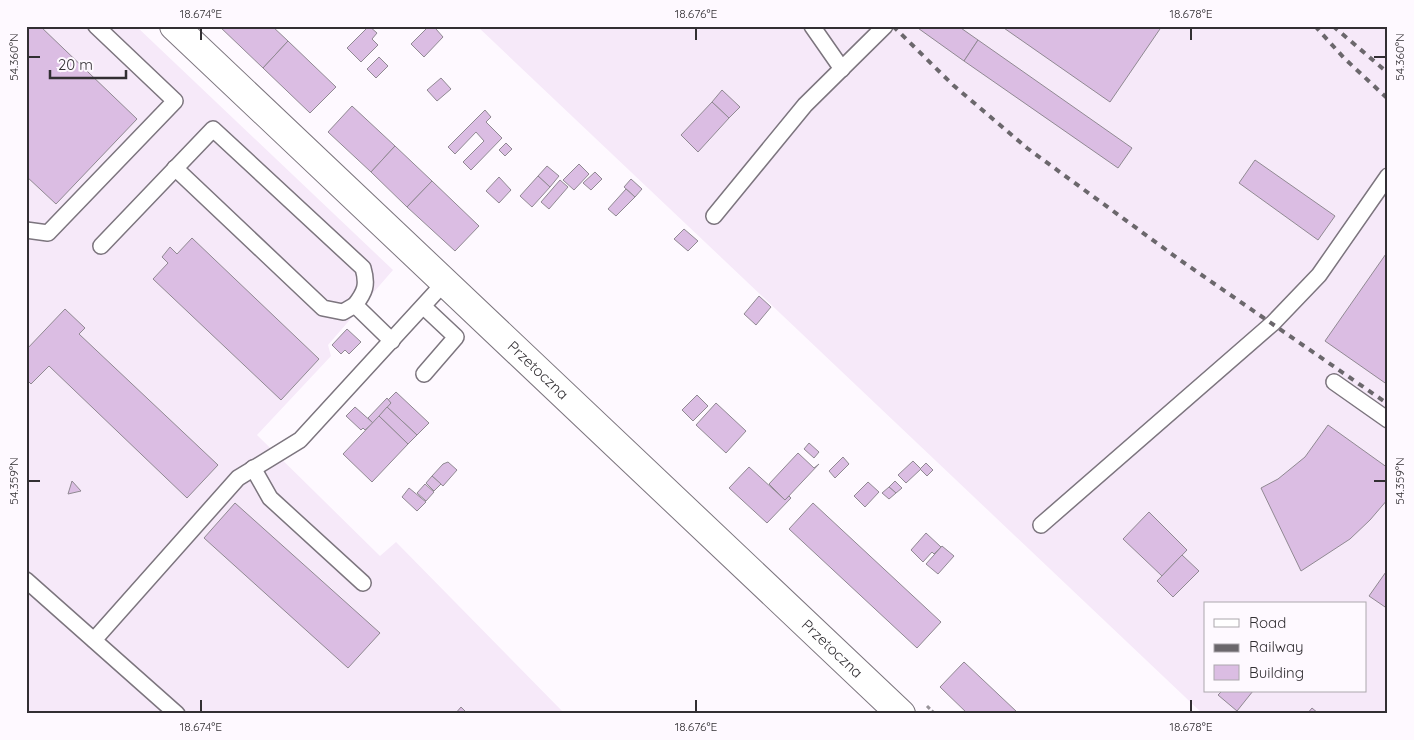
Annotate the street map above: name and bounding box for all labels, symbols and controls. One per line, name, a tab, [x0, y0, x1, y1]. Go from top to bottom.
text: 18.674°E	[180, 6, 222, 21]
text: 18.676°E	[675, 6, 717, 21]
text: 18.678°E	[1170, 6, 1213, 21]
text: 54.360°N	[6, 33, 21, 81]
text: 54.360°N	[1392, 33, 1407, 81]
scale bar	[50, 48, 126, 80]
text: 20 m	[58, 55, 93, 74]
street label: Przetoczna	[504, 337, 573, 403]
text: 54.359°N	[6, 457, 21, 505]
text: 54.359°N	[1392, 457, 1407, 505]
legend	[1204, 602, 1366, 692]
text: Road	[1249, 613, 1286, 632]
street label: Przetoczna	[798, 615, 867, 682]
text: Railway	[1249, 637, 1304, 656]
text: Building	[1249, 663, 1304, 682]
text: 18.674°E	[180, 719, 222, 734]
text: 18.676°E	[675, 719, 717, 734]
text: 18.678°E	[1170, 719, 1213, 734]

